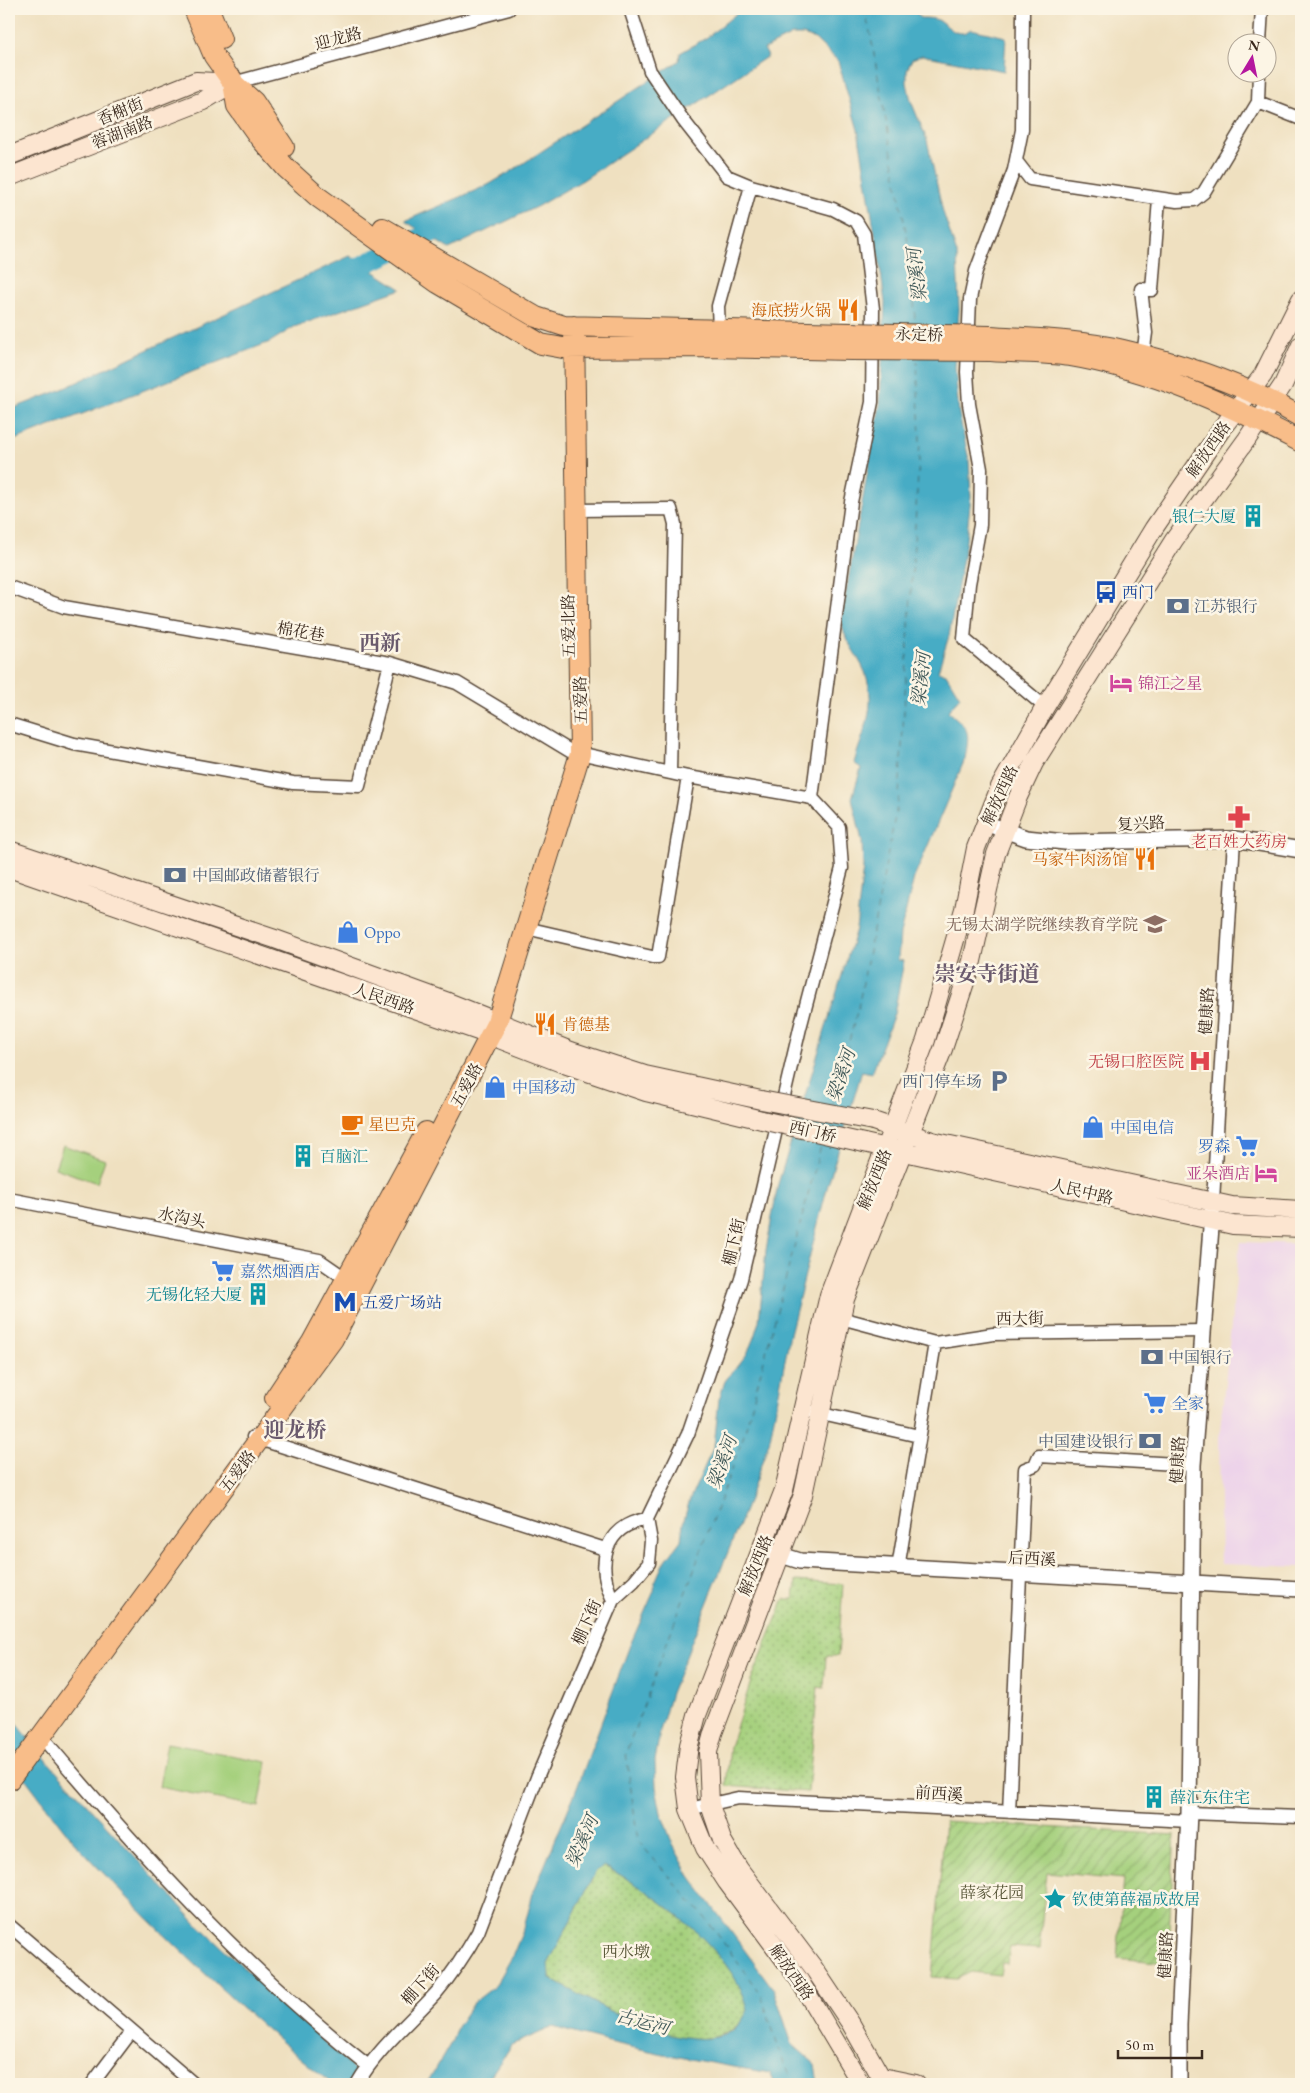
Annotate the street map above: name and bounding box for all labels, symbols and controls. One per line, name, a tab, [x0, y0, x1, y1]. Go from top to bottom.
street label: 迎龙路	[312, 22, 364, 55]
north arrow	[1228, 32, 1278, 82]
text: N	[1247, 35, 1262, 55]
street label: 香榭街	[94, 93, 146, 130]
street label: 蓉湖南路	[89, 111, 156, 154]
water label: 梁溪河	[901, 244, 931, 303]
restaurant icon: 海底捞火锅	[835, 297, 861, 323]
place label: 海底捞火锅	[751, 300, 831, 321]
street label: 永定桥	[895, 324, 943, 345]
street label: 解放西路	[1181, 417, 1235, 482]
building icon: 银仁大厦	[1240, 503, 1266, 529]
place label: 银仁大厦	[1172, 506, 1236, 527]
bus stop icon: 西门	[1093, 579, 1119, 605]
place label: 西门	[1122, 582, 1154, 603]
bank icon: 江苏银行	[1165, 593, 1191, 619]
street label: 五爱北路	[557, 594, 580, 658]
place label: 江苏银行	[1194, 596, 1258, 617]
street label: 棉花巷	[275, 617, 326, 646]
district label: 西新	[359, 629, 401, 656]
water label: 梁溪河	[906, 648, 935, 707]
hotel icon: 锦江之星	[1108, 670, 1134, 696]
place label: 锦江之星	[1138, 673, 1202, 694]
street label: 五爱路	[570, 676, 591, 724]
street label: 解放西路	[976, 762, 1022, 829]
pharmacy icon: 老百姓大药房	[1226, 804, 1252, 830]
street label: 复兴路	[1117, 812, 1166, 835]
place label: 老百姓大药房	[1191, 831, 1287, 852]
restaurant icon: 马家牛肉汤馆	[1132, 846, 1158, 872]
place label: 马家牛肉汤馆	[1032, 849, 1128, 870]
bank icon: 中国邮政储蓄银行	[162, 862, 188, 888]
place label: 中国邮政储蓄银行	[192, 865, 320, 886]
school or university icon: 无锡太湖学院继续教育学院	[1142, 911, 1168, 937]
place label: 无锡太湖学院继续教育学院	[946, 914, 1138, 935]
shop icon: Oppo	[335, 919, 361, 945]
place label: Oppo	[364, 922, 401, 943]
district label: 崇安寺街道	[935, 960, 1040, 987]
street label: 人民西路	[350, 978, 418, 1019]
street label: 健康路	[1195, 987, 1218, 1036]
restaurant icon: 肯德基	[532, 1011, 558, 1037]
place label: 肯德基	[562, 1014, 610, 1035]
water label: 梁溪河	[821, 1043, 861, 1104]
hospital icon: 无锡口腔医院	[1187, 1048, 1213, 1074]
place label: 无锡口腔医院	[1088, 1051, 1184, 1072]
street label: 五爱路	[446, 1059, 487, 1111]
parking icon: 西门停车场	[986, 1068, 1012, 1094]
place label: 西门停车场	[902, 1071, 982, 1092]
shop icon: 中国移动	[482, 1074, 508, 1100]
place label: 中国移动	[512, 1077, 576, 1098]
cafe icon: 星巴克	[339, 1111, 365, 1137]
place label: 星巴克	[368, 1114, 416, 1135]
shop icon: 中国电信	[1080, 1114, 1106, 1140]
street label: 西门桥	[787, 1116, 839, 1147]
place label: 中国电信	[1110, 1117, 1174, 1138]
supermarket icon: 罗森	[1234, 1133, 1260, 1159]
place label: 罗森	[1198, 1136, 1230, 1157]
building icon: 百脑汇	[290, 1143, 316, 1169]
place label: 百脑汇	[320, 1146, 368, 1167]
street label: 解放西路	[853, 1146, 896, 1213]
hotel icon: 亚朵酒店	[1253, 1160, 1279, 1186]
place label: 亚朵酒店	[1186, 1163, 1250, 1184]
street label: 人民中路	[1048, 1174, 1115, 1209]
street label: 水沟头	[156, 1203, 207, 1232]
street label: 棚下街	[718, 1216, 749, 1268]
supermarket icon: 嘉然烟酒店	[210, 1258, 236, 1284]
place label: 嘉然烟酒店	[240, 1261, 320, 1282]
building icon: 无锡化轻大厦	[245, 1281, 271, 1307]
place label: 无锡化轻大厦	[146, 1284, 242, 1305]
metro station icon: 五爱广场站	[332, 1289, 358, 1315]
place label: 五爱广场站	[362, 1292, 442, 1313]
street label: 西大街	[996, 1308, 1044, 1329]
bank icon: 中国银行	[1139, 1344, 1165, 1370]
place label: 中国银行	[1168, 1347, 1232, 1368]
supermarket icon: 全家	[1142, 1390, 1168, 1416]
place label: 全家	[1172, 1393, 1204, 1414]
district label: 迎龙桥	[264, 1416, 327, 1443]
bank icon: 中国建设银行	[1137, 1428, 1163, 1454]
water label: 梁溪河	[701, 1430, 743, 1491]
place label: 中国建设银行	[1038, 1431, 1134, 1452]
street label: 健康路	[1166, 1436, 1189, 1485]
street label: 五爱路	[215, 1446, 260, 1497]
street label: 解放西路	[734, 1532, 777, 1599]
street label: 后西溪	[1007, 1547, 1056, 1570]
street label: 棚下街	[567, 1596, 606, 1648]
street label: 前西溪	[914, 1782, 963, 1805]
building icon: 薛汇东住宅	[1141, 1784, 1167, 1810]
place label: 薛汇东住宅	[1170, 1787, 1250, 1808]
water label: 梁溪河	[560, 1809, 604, 1870]
park label: 薛家花园	[960, 1882, 1024, 1903]
place icon: 钦使第薛福成故居	[1042, 1886, 1068, 1912]
place label: 钦使第薛福成故居	[1072, 1889, 1200, 1910]
street label: 健康路	[1154, 1931, 1177, 1980]
street label: 解放西路	[765, 1940, 819, 2005]
park label: 西水墩	[602, 1941, 650, 1962]
street label: 棚下街	[397, 1959, 444, 2009]
water label: 古运河	[614, 2003, 675, 2040]
scale bar	[1118, 2028, 1201, 2060]
text: 50 m	[1125, 2035, 1154, 2054]

